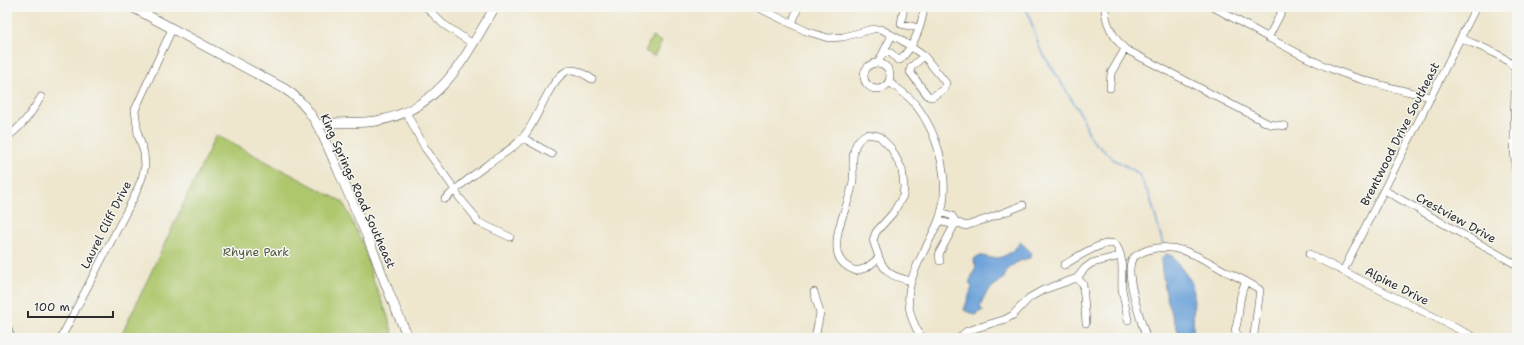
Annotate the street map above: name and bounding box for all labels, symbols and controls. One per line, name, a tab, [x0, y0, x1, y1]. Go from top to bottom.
street label: Brentwood Drive Southeast	[1357, 59, 1443, 209]
street label: King Springs Road Southeast	[317, 111, 399, 271]
street label: Laurel Cliff Drive	[77, 178, 135, 272]
street label: Crestview Drive	[1413, 189, 1499, 247]
park label: Rhyne Park	[223, 244, 289, 260]
street label: Alpine Drive	[1362, 263, 1432, 309]
scale bar	[28, 293, 113, 319]
text: 100 m	[34, 299, 70, 315]

